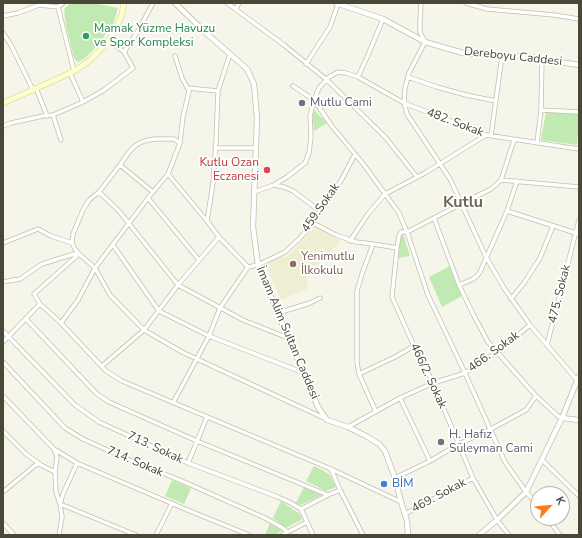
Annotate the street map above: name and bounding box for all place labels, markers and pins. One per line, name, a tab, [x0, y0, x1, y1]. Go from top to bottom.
place label: Mamak Yüzme Havuzu ve Spor Kompleksi	[94, 22, 215, 50]
marker: Mamak Yüzme Havuzu ve Spor Kompleksi	[81, 31, 91, 41]
place label: Mutlu Cami	[310, 96, 372, 110]
marker: Mutlu Cami	[297, 98, 307, 108]
place label: Kutlu Ozan Eczanesi	[199, 156, 259, 184]
marker: Kutlu Ozan Eczanesi	[262, 165, 272, 175]
place label: Yenimutlu İlkokulu	[301, 250, 355, 278]
marker: Yenimutlu İlkokulu	[288, 259, 298, 269]
place label: H. Hafız Süleyman Cami	[449, 428, 533, 456]
marker: H. Hafız Süleyman Cami	[436, 437, 446, 447]
place label: BİM	[392, 477, 413, 491]
marker: BİM	[379, 479, 389, 489]

